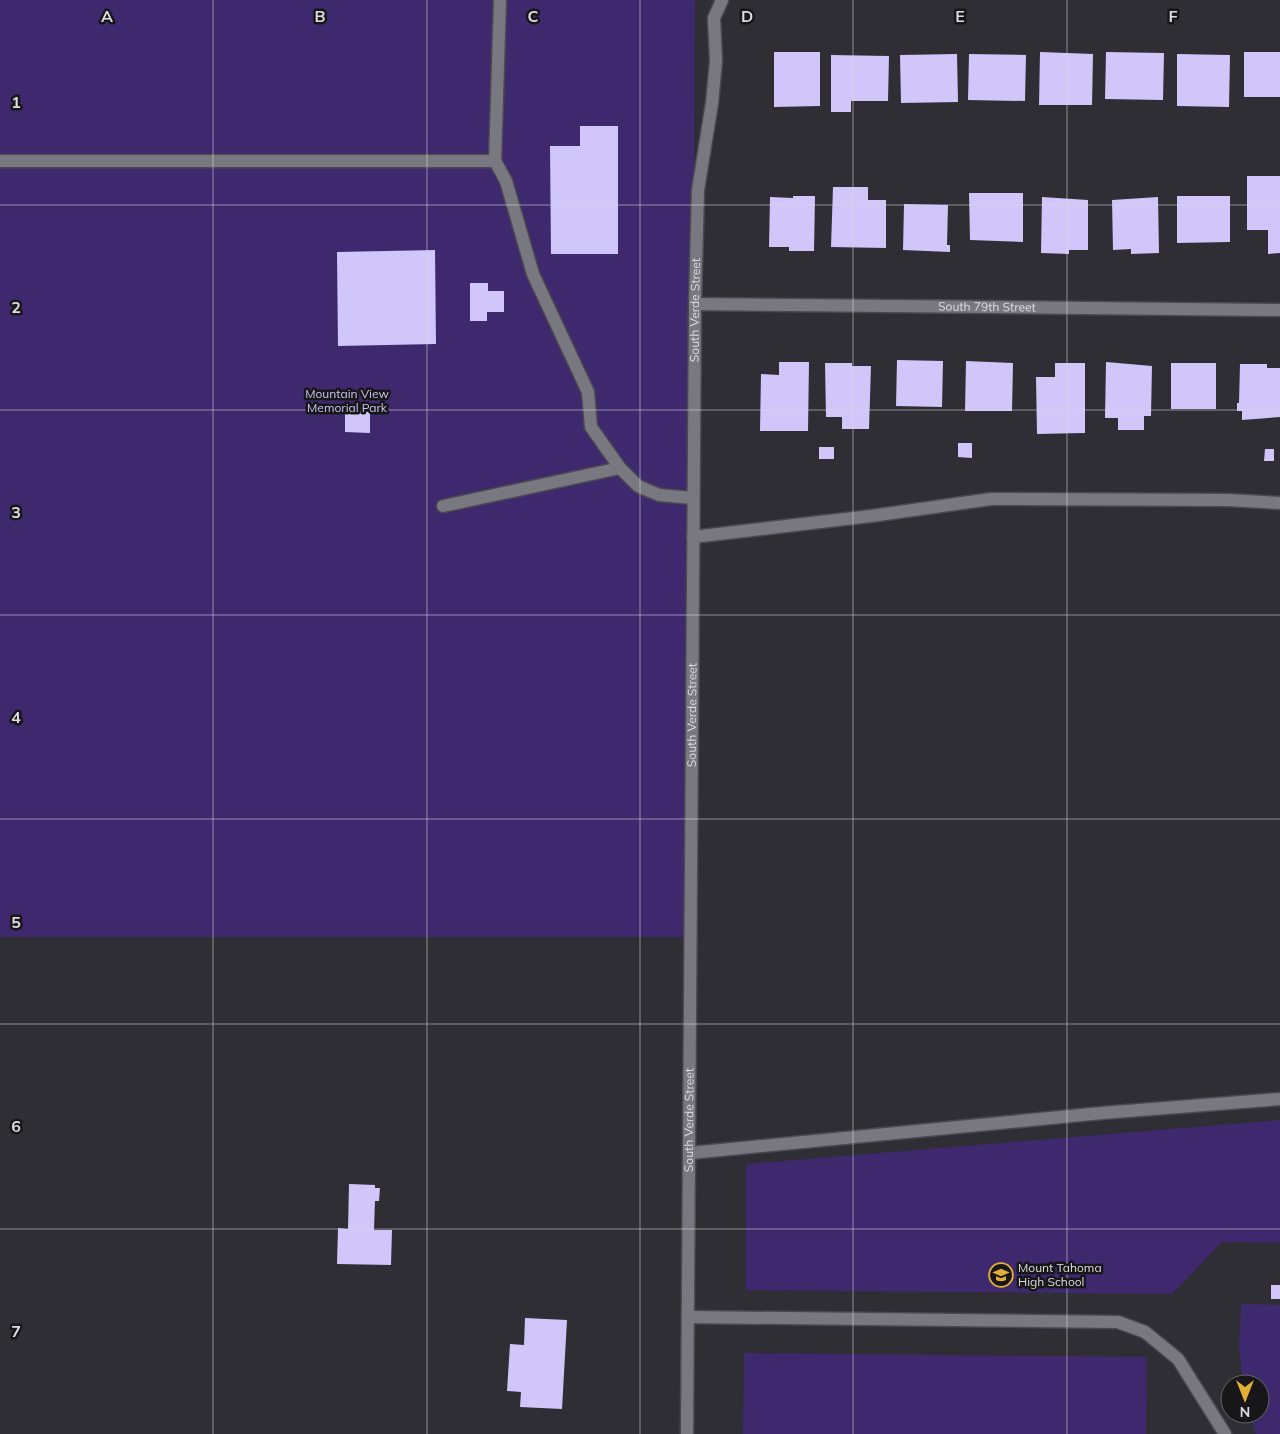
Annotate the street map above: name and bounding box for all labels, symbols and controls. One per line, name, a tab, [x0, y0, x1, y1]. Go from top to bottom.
text: A	[101, 6, 113, 26]
text: B	[314, 6, 326, 26]
text: C	[528, 6, 539, 26]
text: D	[741, 6, 753, 26]
text: E	[955, 6, 965, 26]
text: F	[1168, 6, 1178, 26]
text: 1	[11, 92, 21, 112]
street label: South Verde Street	[687, 258, 703, 362]
text: 2	[11, 297, 21, 317]
street label: South 79th Street	[938, 298, 1036, 314]
park label: Mountain View Memorial Park	[305, 386, 389, 415]
text: 3	[11, 502, 21, 522]
street label: South Verde Street	[684, 663, 699, 767]
text: 4	[11, 707, 21, 727]
text: 5	[11, 912, 21, 932]
street label: South Verde Street	[681, 1068, 697, 1172]
text: 6	[11, 1116, 21, 1136]
place label: Mount Tahoma High School	[1018, 1260, 1102, 1289]
school or university icon: Mount Tahoma High School	[988, 1262, 1014, 1288]
text: 7	[11, 1321, 21, 1341]
north arrow	[1220, 1374, 1270, 1424]
text: N	[1240, 1403, 1250, 1421]

